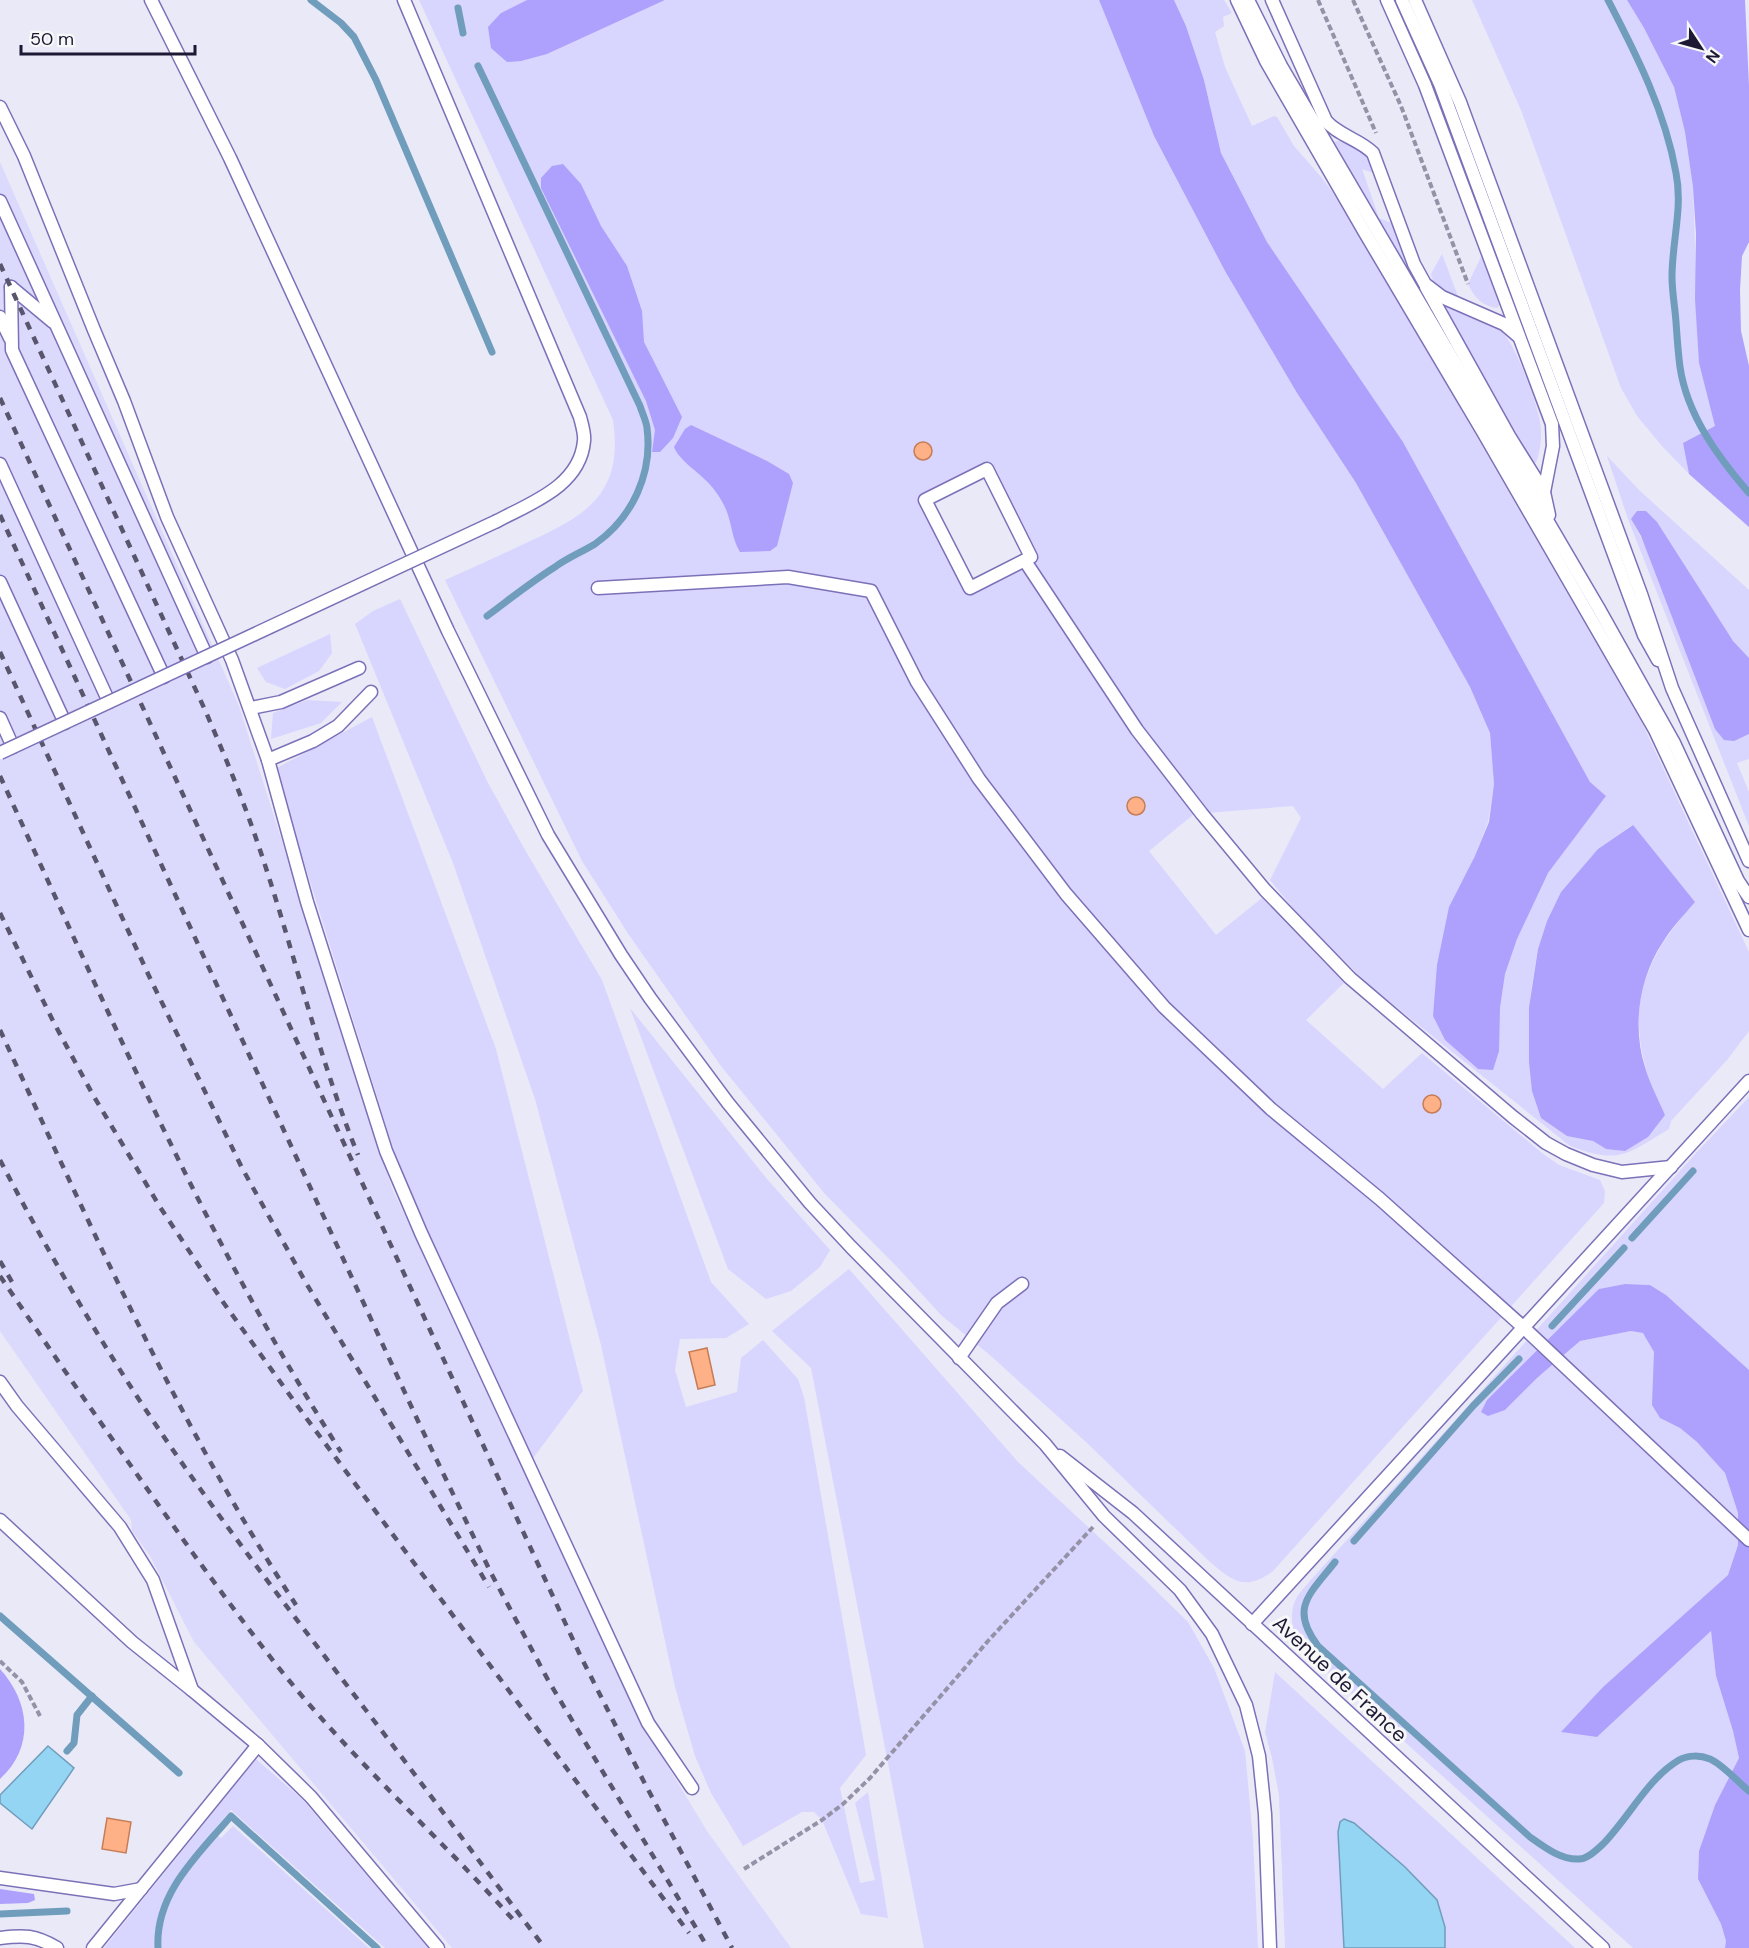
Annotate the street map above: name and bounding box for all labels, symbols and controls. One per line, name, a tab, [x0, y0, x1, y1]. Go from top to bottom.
scale bar	[21, 18, 195, 56]
north arrow	[1671, 18, 1731, 78]
text: 50 m	[30, 27, 74, 51]
text: N	[1701, 46, 1725, 67]
street label: Avenue de France	[1267, 1609, 1413, 1749]

